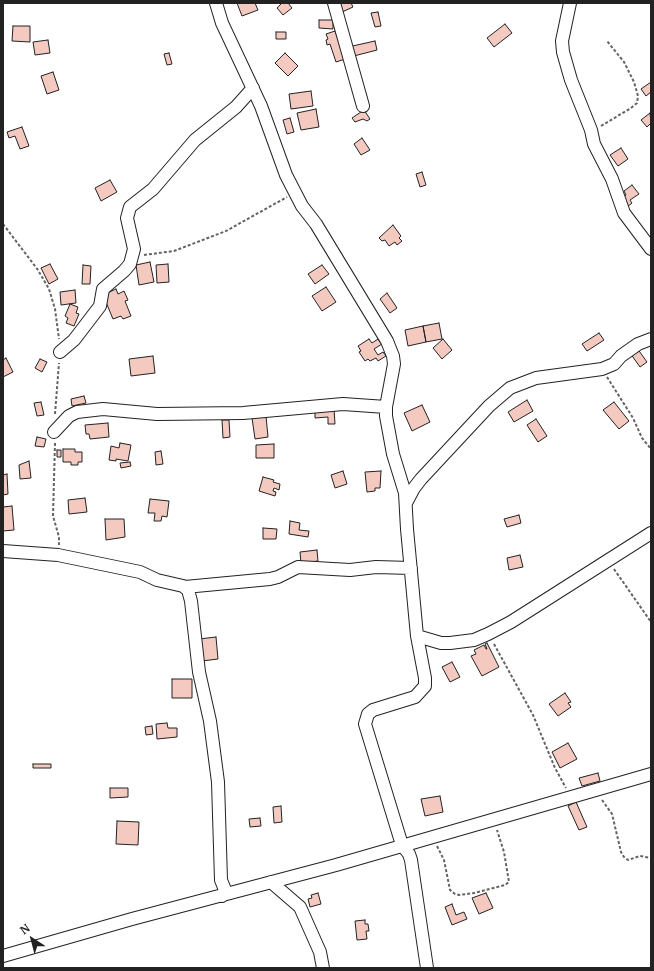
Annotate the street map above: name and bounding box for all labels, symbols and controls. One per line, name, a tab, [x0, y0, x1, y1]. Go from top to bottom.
north arrow	[12, 919, 52, 959]
text: N	[17, 921, 33, 938]

